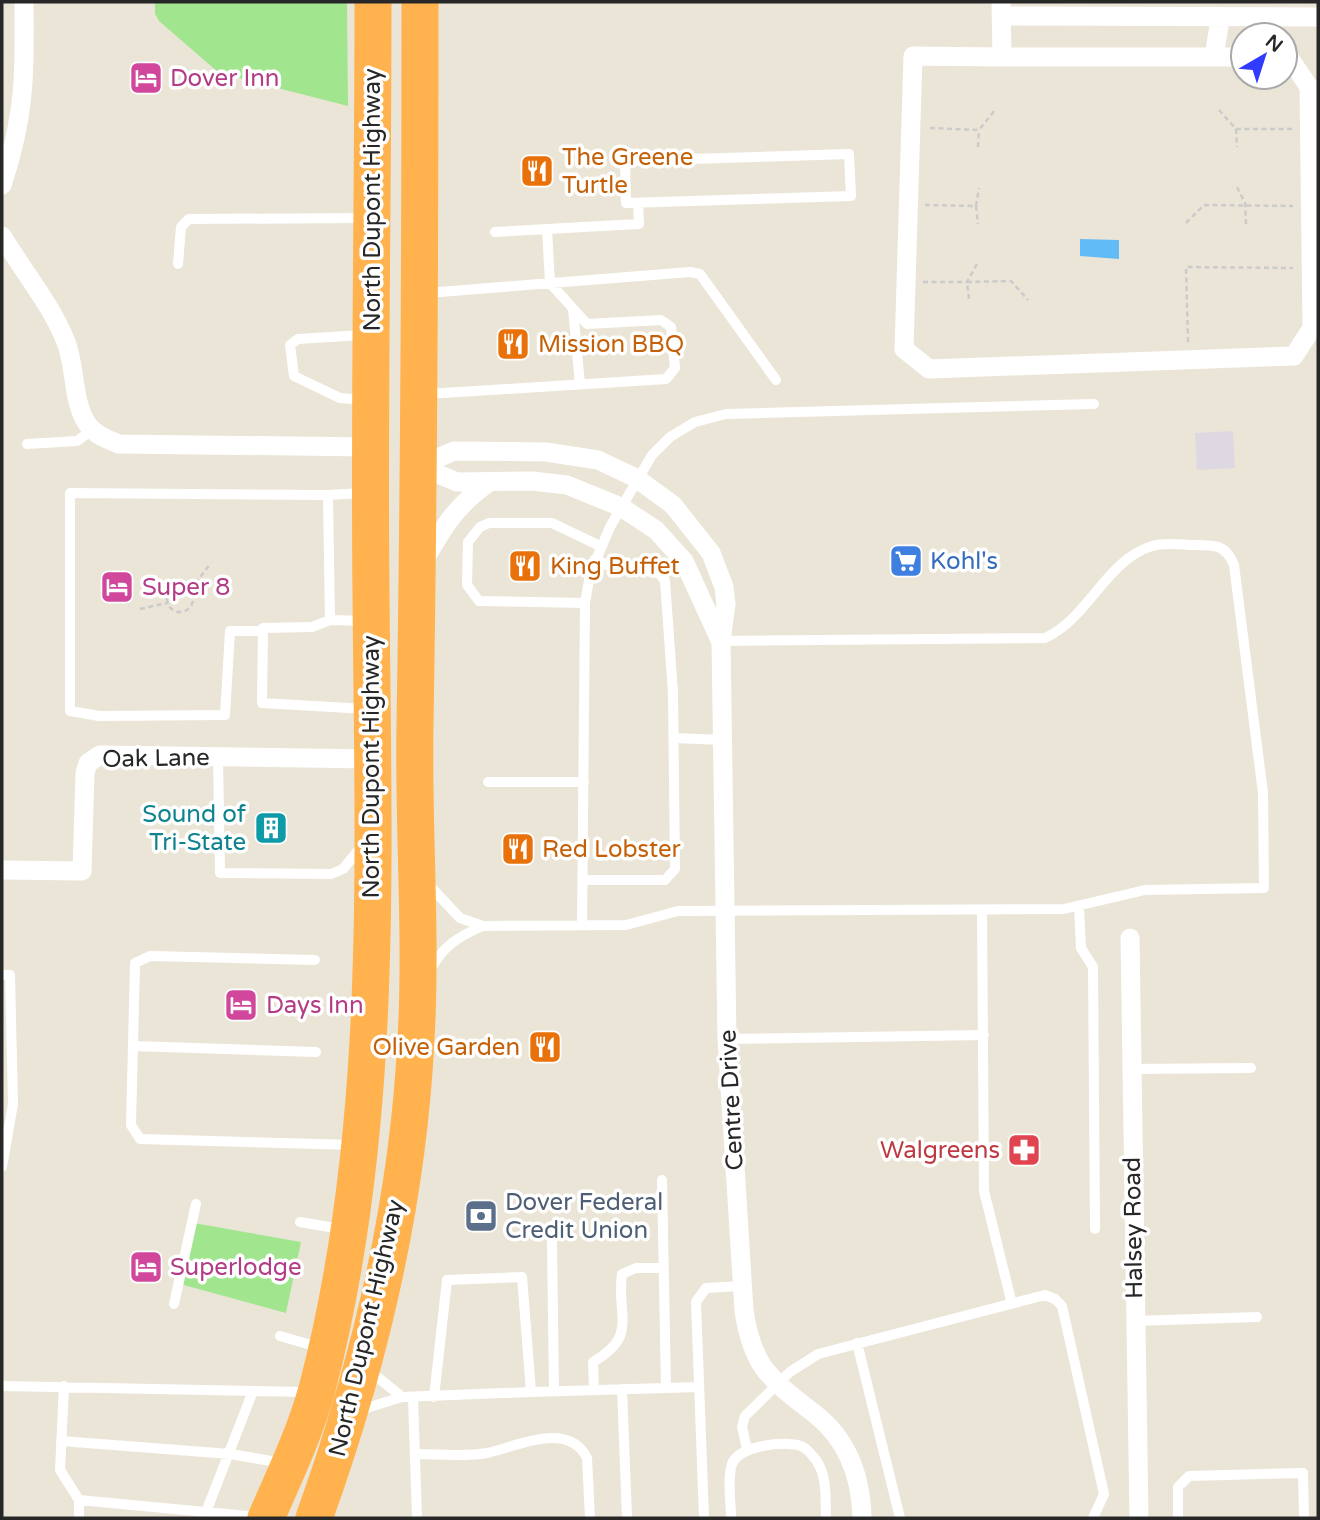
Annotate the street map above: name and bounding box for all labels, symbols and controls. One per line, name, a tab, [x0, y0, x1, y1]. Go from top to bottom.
north arrow	[1229, 21, 1299, 91]
text: N	[1261, 30, 1287, 57]
hotel icon: Dover Inn	[127, 59, 165, 97]
place label: Dover Inn	[170, 64, 279, 93]
street label: North Dupont Highway	[358, 68, 387, 332]
place label: The Greene Turtle	[562, 143, 693, 200]
restaurant icon: The Greene Turtle	[518, 152, 556, 190]
restaurant icon: Mission BBQ	[494, 325, 532, 363]
place label: Mission BBQ	[538, 330, 684, 359]
supermarket icon: Kohl's	[887, 542, 925, 580]
restaurant icon: King Buffet	[506, 547, 544, 585]
place label: Kohl's	[930, 547, 998, 576]
place label: King Buffet	[550, 552, 680, 581]
hotel icon: Super 8	[98, 568, 136, 606]
place label: Super 8	[142, 573, 230, 602]
street label: North Dupont Highway	[357, 635, 386, 899]
street label: Oak Lane	[102, 743, 210, 774]
place label: Sound of Tri-State	[142, 800, 247, 857]
building icon: Sound of Tri-State	[252, 809, 290, 847]
restaurant icon: Red Lobster	[499, 830, 537, 868]
place label: Red Lobster	[542, 835, 682, 864]
hotel icon: Days Inn	[222, 986, 260, 1024]
place label: Days Inn	[266, 991, 364, 1020]
restaurant icon: Olive Garden	[526, 1028, 564, 1066]
street label: Centre Drive	[713, 1029, 750, 1171]
place label: Olive Garden	[373, 1033, 520, 1062]
pharmacy icon: Walgreens	[1005, 1131, 1043, 1169]
place label: Walgreens	[880, 1136, 1000, 1165]
street label: Halsey Road	[1118, 1157, 1149, 1299]
place label: Dover Federal Credit Union	[505, 1188, 663, 1245]
street label: North Dupont Highway	[323, 1197, 410, 1460]
bank icon: Dover Federal Credit Union	[462, 1197, 500, 1235]
hotel icon: Superlodge	[127, 1248, 165, 1286]
place label: Superlodge	[170, 1253, 302, 1282]

